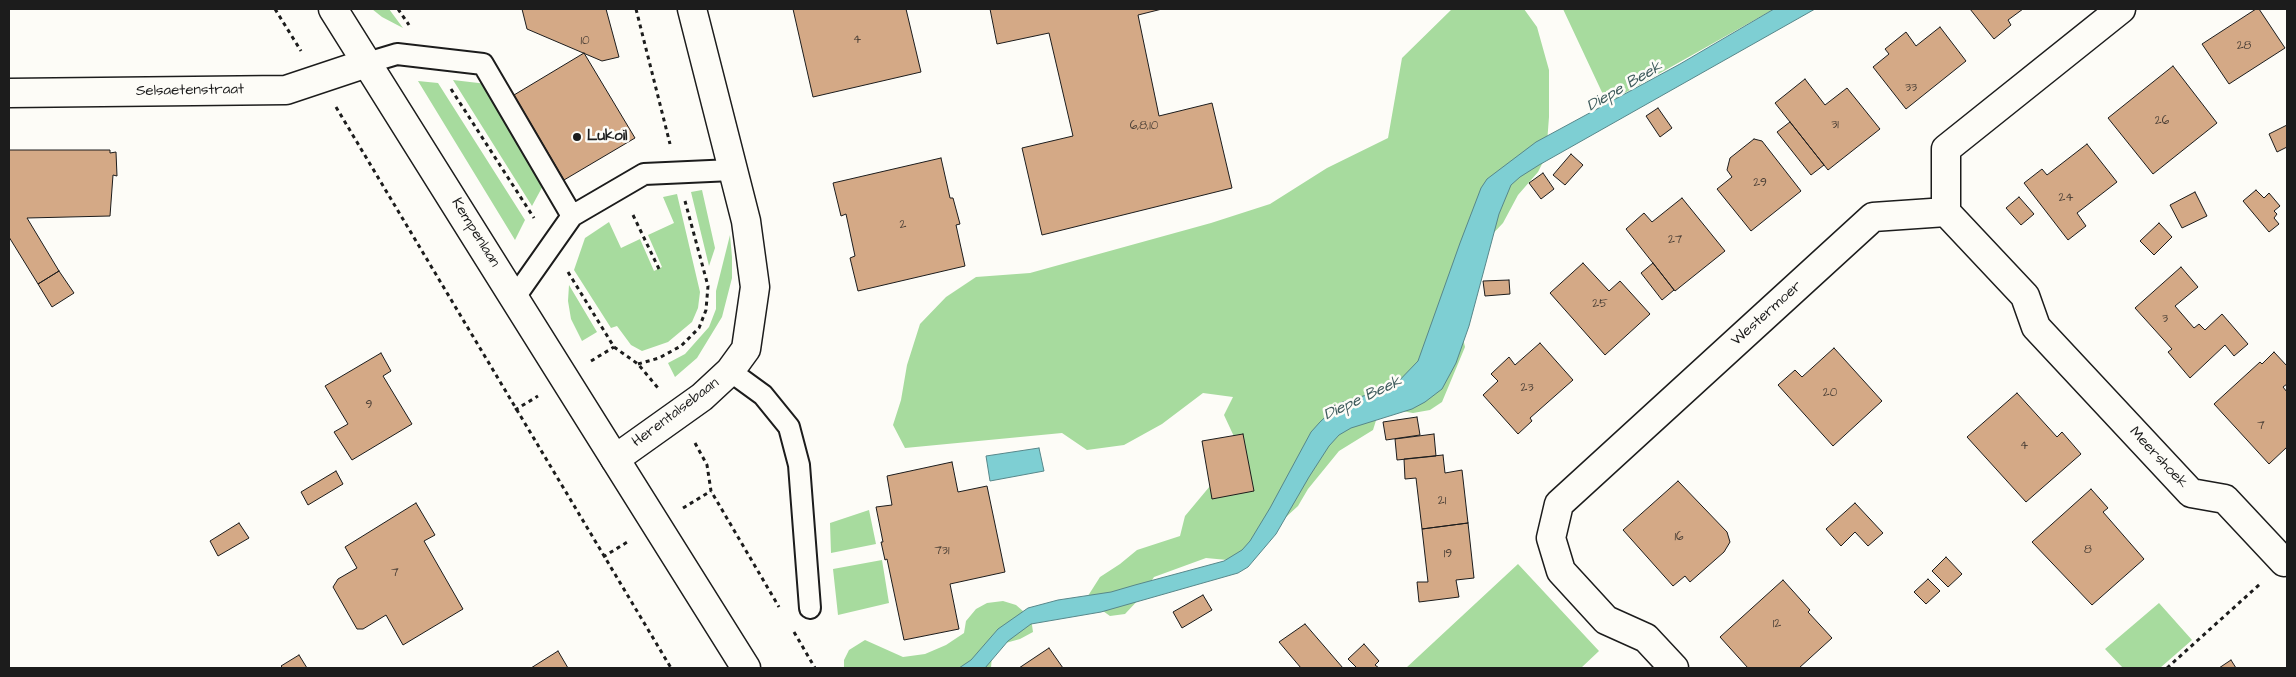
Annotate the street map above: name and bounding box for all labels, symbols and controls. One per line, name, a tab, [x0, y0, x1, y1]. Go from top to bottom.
house number: 4	[853, 33, 861, 47]
house number: 10	[580, 34, 590, 48]
house number: 28	[2237, 39, 2251, 53]
water label: Diepe Beek	[1584, 58, 1666, 116]
street label: Selsaetenstraat	[136, 81, 244, 101]
house number: 33	[1905, 81, 1917, 95]
house number: 26	[2155, 114, 2169, 128]
house number: 31	[1831, 118, 1839, 132]
house number: 6,8,10	[1130, 119, 1158, 133]
place label: Lukoil	[587, 128, 627, 146]
marker: Lukoil	[571, 131, 583, 143]
house number: 29	[1753, 176, 1767, 190]
house number: 24	[2058, 191, 2074, 205]
street label: Kempenlaan	[447, 195, 503, 271]
house number: 2	[900, 218, 906, 232]
house number: 27	[1668, 233, 1682, 247]
street label: Westermoer	[1728, 278, 1806, 350]
house number: 25	[1592, 297, 1608, 311]
house number: 3	[2162, 312, 2168, 326]
water label: Diepe Beek	[1321, 373, 1405, 425]
street label: Herentalsebaan	[629, 375, 723, 451]
house number: 23	[1521, 381, 1533, 395]
house number: 20	[1823, 386, 1837, 400]
house number: 9	[366, 398, 372, 412]
house number: 7	[2257, 419, 2265, 433]
street label: Meershoek	[2125, 423, 2191, 493]
house number: 4	[2020, 439, 2028, 453]
house number: 21	[1438, 494, 1446, 508]
house number: 16	[1674, 530, 1684, 544]
house number: 8	[2084, 543, 2092, 557]
house number: 731	[934, 544, 950, 558]
house number: 19	[1444, 547, 1452, 561]
house number: 7	[391, 566, 399, 580]
house number: 12	[1773, 617, 1781, 631]

